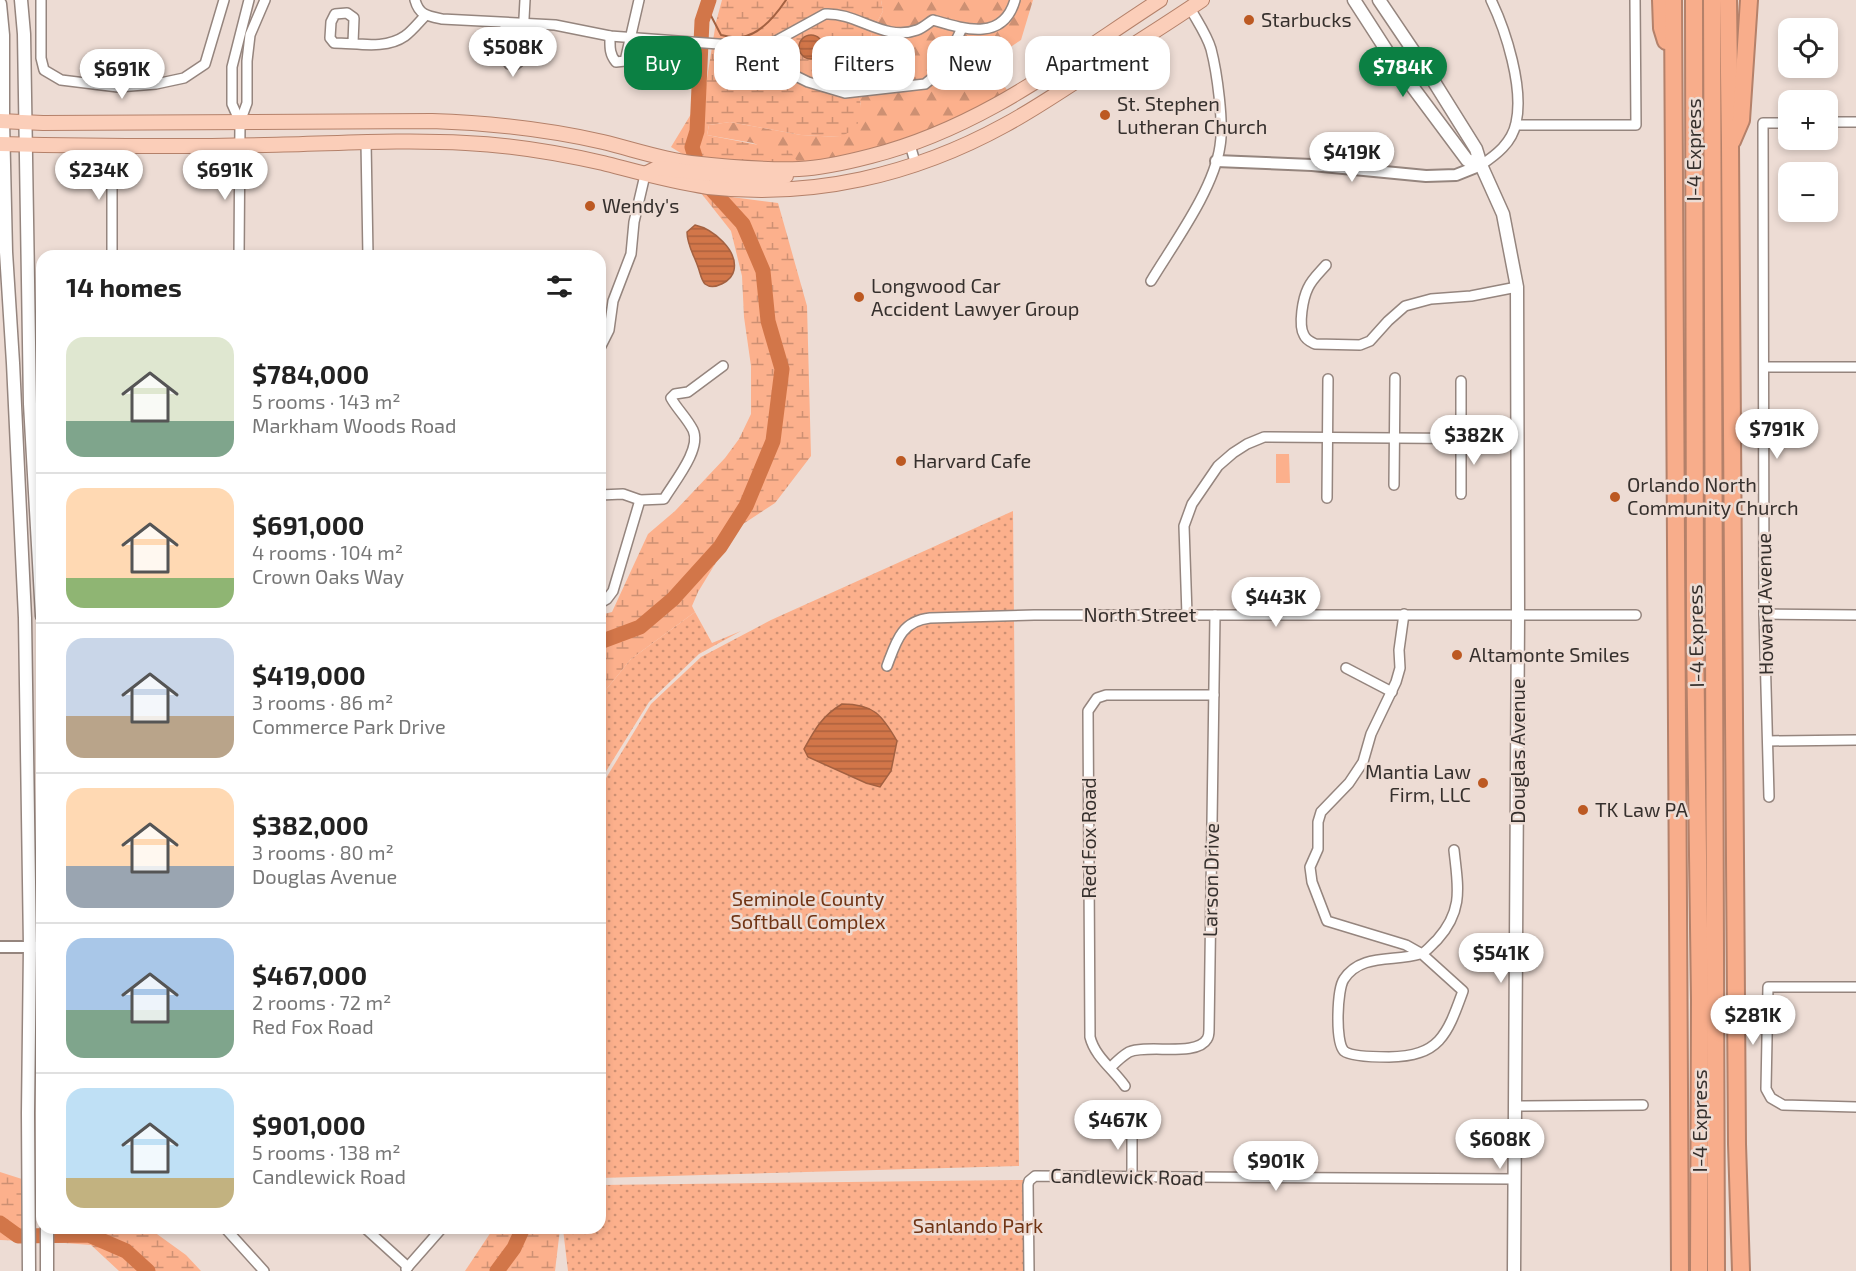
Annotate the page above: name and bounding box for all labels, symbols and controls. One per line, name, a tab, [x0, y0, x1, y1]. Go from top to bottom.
place label: Starbucks	[1261, 7, 1352, 31]
marker: Starbucks	[1242, 13, 1256, 27]
map controls	[1778, 18, 1838, 222]
button: locate	[1778, 18, 1838, 78]
pin: $508K	[471, 27, 555, 78]
text: $508K	[483, 34, 543, 58]
chip: Buy	[624, 36, 702, 90]
chip: Rent	[714, 36, 800, 90]
chip: Filters	[812, 36, 915, 90]
chip: New	[927, 36, 1013, 90]
chip: Apartment	[1025, 36, 1170, 90]
pin: $784K	[1361, 47, 1445, 98]
pin: $691K	[80, 49, 164, 100]
text: $784K	[1373, 54, 1433, 78]
text: $691K	[94, 56, 150, 80]
button: +	[1778, 90, 1838, 150]
place label: St. Stephen Lutheran Church	[1117, 91, 1267, 138]
street label: I-4 Express	[1681, 98, 1705, 202]
marker: St. Stephen Lutheran Church	[1098, 108, 1112, 122]
pin: $419K	[1310, 132, 1394, 183]
text: $419K	[1323, 139, 1381, 163]
pin: $234K	[57, 150, 141, 201]
pin: $691K	[183, 150, 267, 201]
text: $234K	[69, 157, 129, 181]
text: $691K	[197, 157, 253, 181]
button: −	[1778, 162, 1838, 222]
place label: Wendy's	[602, 193, 679, 217]
marker: Wendy's	[583, 199, 597, 213]
icon: filters	[543, 270, 576, 303]
text: 14 homes	[66, 271, 182, 302]
place label: Longwood Car Accident Lawyer Group	[871, 273, 1079, 320]
marker: Longwood Car Accident Lawyer Group	[852, 290, 866, 304]
text: $784,000	[252, 358, 369, 389]
icon: home	[114, 361, 186, 433]
text: 5 rooms · 143 m²	[252, 389, 401, 413]
pin: $791K	[1735, 409, 1819, 460]
text: Markham Woods Road	[252, 413, 457, 437]
pin: $382K	[1432, 415, 1516, 466]
text: $791K	[1749, 416, 1805, 440]
text: $382K	[1444, 422, 1504, 446]
place label: Harvard Cafe	[913, 448, 1031, 472]
marker: Harvard Cafe	[894, 454, 908, 468]
place label: Orlando North Community Church	[1627, 472, 1799, 519]
marker: Orlando North Community Church	[1608, 490, 1622, 504]
text: $691,000	[252, 509, 365, 540]
icon: home	[114, 512, 186, 584]
street label: Howard Avenue	[1751, 533, 1777, 675]
text: 4 rooms · 104 m²	[252, 540, 403, 564]
text: Crown Oaks Way	[252, 564, 404, 588]
pin: $443K	[1234, 577, 1318, 628]
text: $443K	[1245, 584, 1307, 608]
street label: I-4 Express	[1682, 584, 1708, 688]
street label: North Street	[1084, 602, 1197, 626]
place label: Altamonte Smiles	[1469, 642, 1630, 666]
marker: Altamonte Smiles	[1450, 648, 1464, 662]
text: $419,000	[252, 659, 366, 690]
icon: home	[114, 662, 186, 734]
street label: Douglas Avenue	[1505, 678, 1529, 824]
text: 3 rooms · 86 m²	[252, 690, 393, 714]
text: Commerce Park Drive	[252, 714, 446, 738]
place label: Mantia Law Firm, LLC	[1365, 759, 1471, 806]
marker: Mantia Law Firm, LLC	[1476, 776, 1490, 790]
street label: Red Fox Road	[1076, 777, 1100, 899]
place label: TK Law PA	[1595, 797, 1689, 821]
marker: TK Law PA	[1576, 803, 1590, 817]
text: $382,000	[252, 809, 369, 840]
icon: home	[114, 812, 186, 884]
street label: Larson Drive	[1197, 823, 1223, 937]
text: 3 rooms · 80 m²	[252, 840, 394, 864]
text: Douglas Avenue	[252, 864, 397, 888]
park label: Seminole County Softball Complex	[730, 886, 886, 933]
pin: $541K	[1459, 933, 1543, 984]
text: $541K	[1473, 940, 1529, 964]
text: $467,000	[252, 959, 367, 990]
icon: home	[114, 962, 186, 1034]
text: 2 rooms · 72 m²	[252, 990, 391, 1014]
pin: $281K	[1711, 995, 1795, 1046]
text: $281K	[1725, 1002, 1782, 1026]
text: Red Fox Road	[252, 1014, 374, 1038]
street label: I-4 Express	[1687, 1069, 1711, 1173]
pin: $467K	[1076, 1100, 1160, 1151]
text: $467K	[1088, 1107, 1148, 1131]
text: $901,000	[252, 1109, 366, 1140]
icon: home	[114, 1112, 186, 1184]
pin: $608K	[1458, 1119, 1542, 1170]
text: $608K	[1469, 1126, 1531, 1150]
text: 5 rooms · 138 m²	[252, 1140, 400, 1164]
pin: $901K	[1234, 1141, 1318, 1192]
text: $901K	[1247, 1148, 1305, 1172]
street label: Candlewick Road	[1050, 1163, 1204, 1189]
text: Candlewick Road	[252, 1164, 406, 1188]
park label: Sanlando Park	[913, 1213, 1043, 1237]

